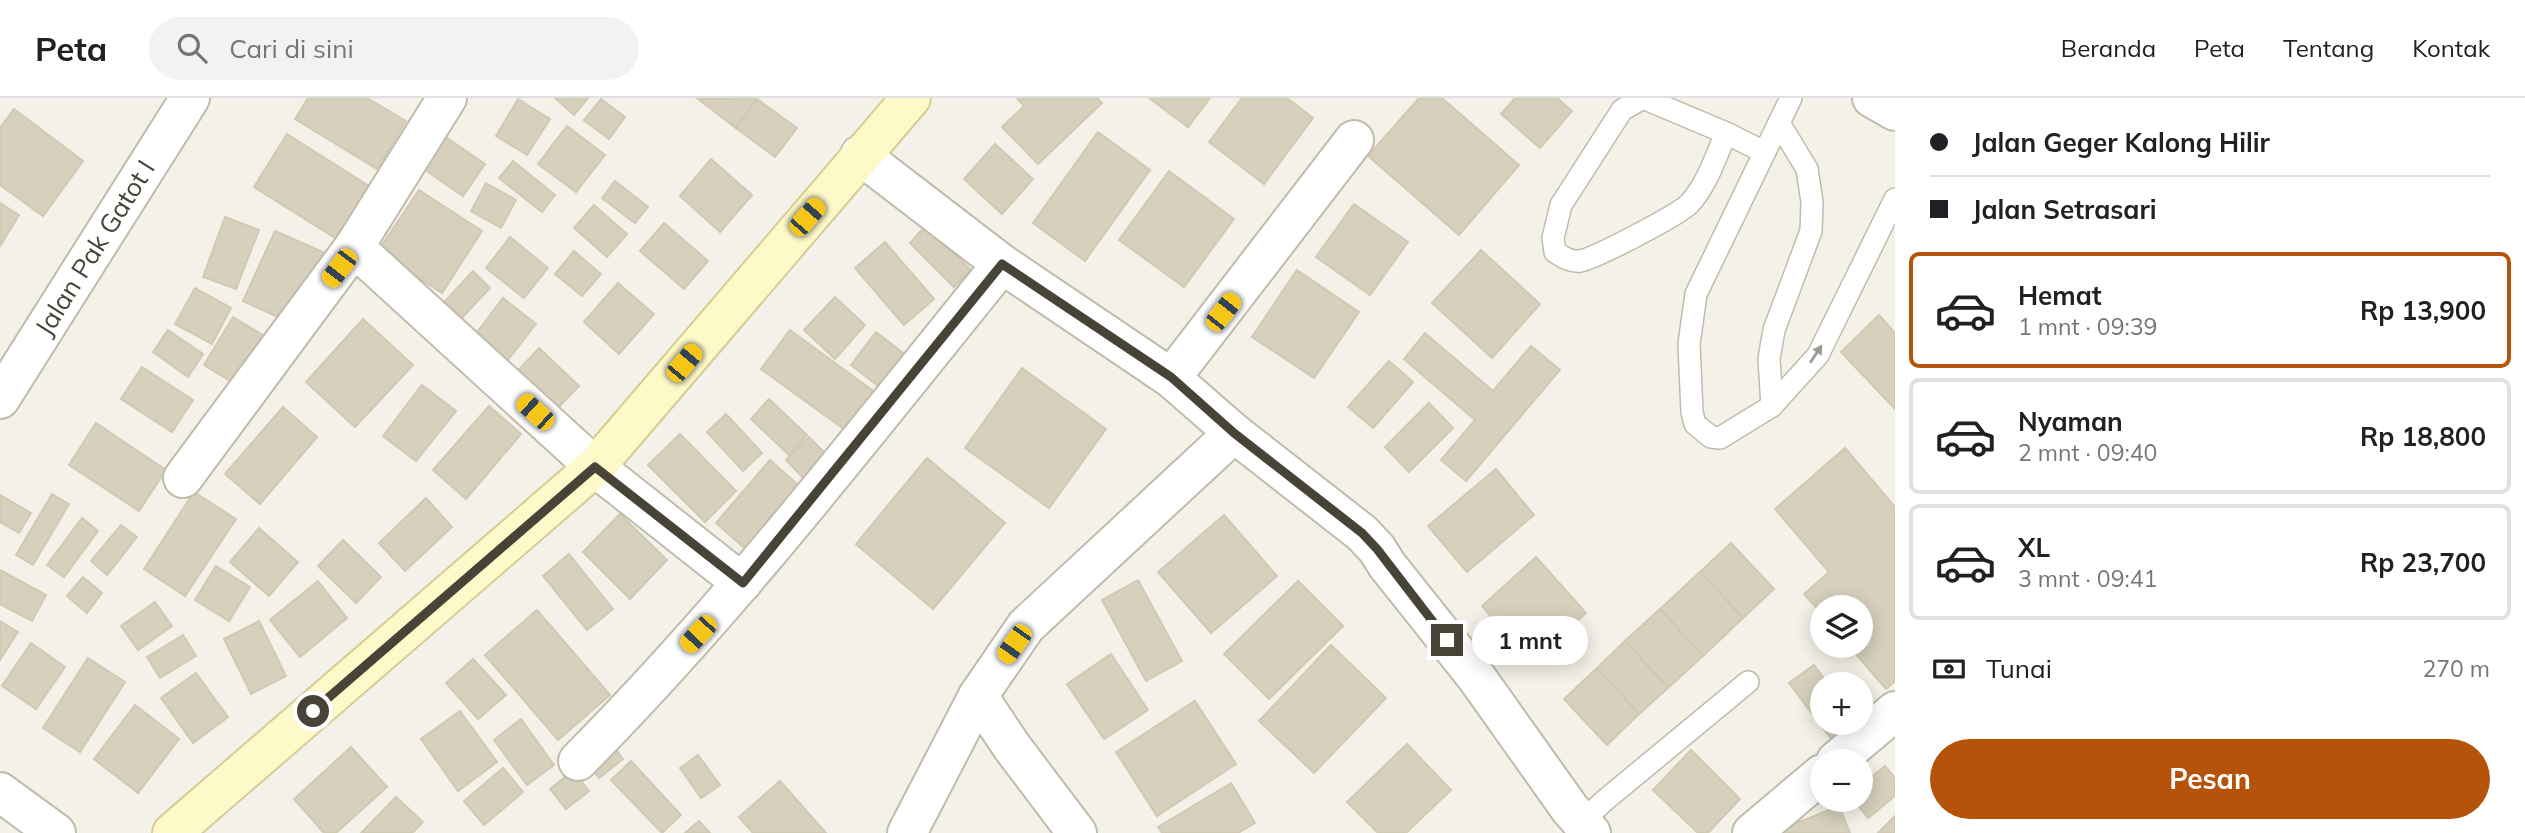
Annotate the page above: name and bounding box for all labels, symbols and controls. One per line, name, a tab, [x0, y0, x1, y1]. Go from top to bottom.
search box	[149, 17, 639, 80]
text: Peta	[35, 28, 107, 69]
icon: search	[173, 29, 211, 67]
text: Cari di sini	[229, 32, 354, 65]
text: Beranda	[2061, 33, 2156, 63]
text: Peta	[2194, 33, 2245, 63]
text: Tentang	[2283, 33, 2374, 63]
text: Kontak	[2412, 33, 2490, 63]
text: Jalan Geger Kalong Hilir	[1972, 126, 2270, 159]
street label: Jalan Pak Gatot I	[27, 154, 162, 342]
text: Jalan Setrasari	[1972, 193, 2156, 226]
car	[786, 194, 829, 240]
car	[318, 245, 361, 291]
icon: car	[1934, 279, 1997, 342]
text: Hemat	[2018, 279, 2102, 312]
car	[1202, 289, 1245, 335]
text: Rp 13,900	[2360, 294, 2486, 327]
text: 1 mnt · 09:39	[2018, 312, 2157, 341]
car	[663, 340, 706, 386]
one-way arrow	[1810, 344, 1823, 364]
car	[513, 390, 558, 434]
icon: car	[1934, 405, 1997, 468]
text: Nyaman	[2018, 405, 2123, 438]
text: Rp 18,800	[2360, 420, 2486, 453]
text: 2 mnt · 09:40	[2018, 438, 2157, 467]
icon: car	[1934, 531, 1997, 594]
text: XL	[2018, 531, 2050, 564]
text: Rp 23,700	[2360, 546, 2486, 579]
text: 3 mnt · 09:41	[2018, 564, 2157, 593]
map controls	[1810, 595, 1873, 812]
button: layers	[1810, 595, 1873, 658]
car	[676, 611, 721, 657]
callout: 1 mnt	[1472, 616, 1587, 664]
car	[994, 621, 1035, 667]
route end	[1431, 624, 1463, 656]
text: 1 mnt	[1498, 626, 1562, 655]
icon: cash	[1930, 650, 1968, 688]
text: Tunai	[1986, 652, 2052, 685]
text: 270 m	[2422, 654, 2490, 683]
button: +	[1810, 672, 1873, 735]
route start	[297, 695, 329, 727]
button: Pesan	[1930, 739, 2490, 819]
button: −	[1810, 749, 1873, 812]

